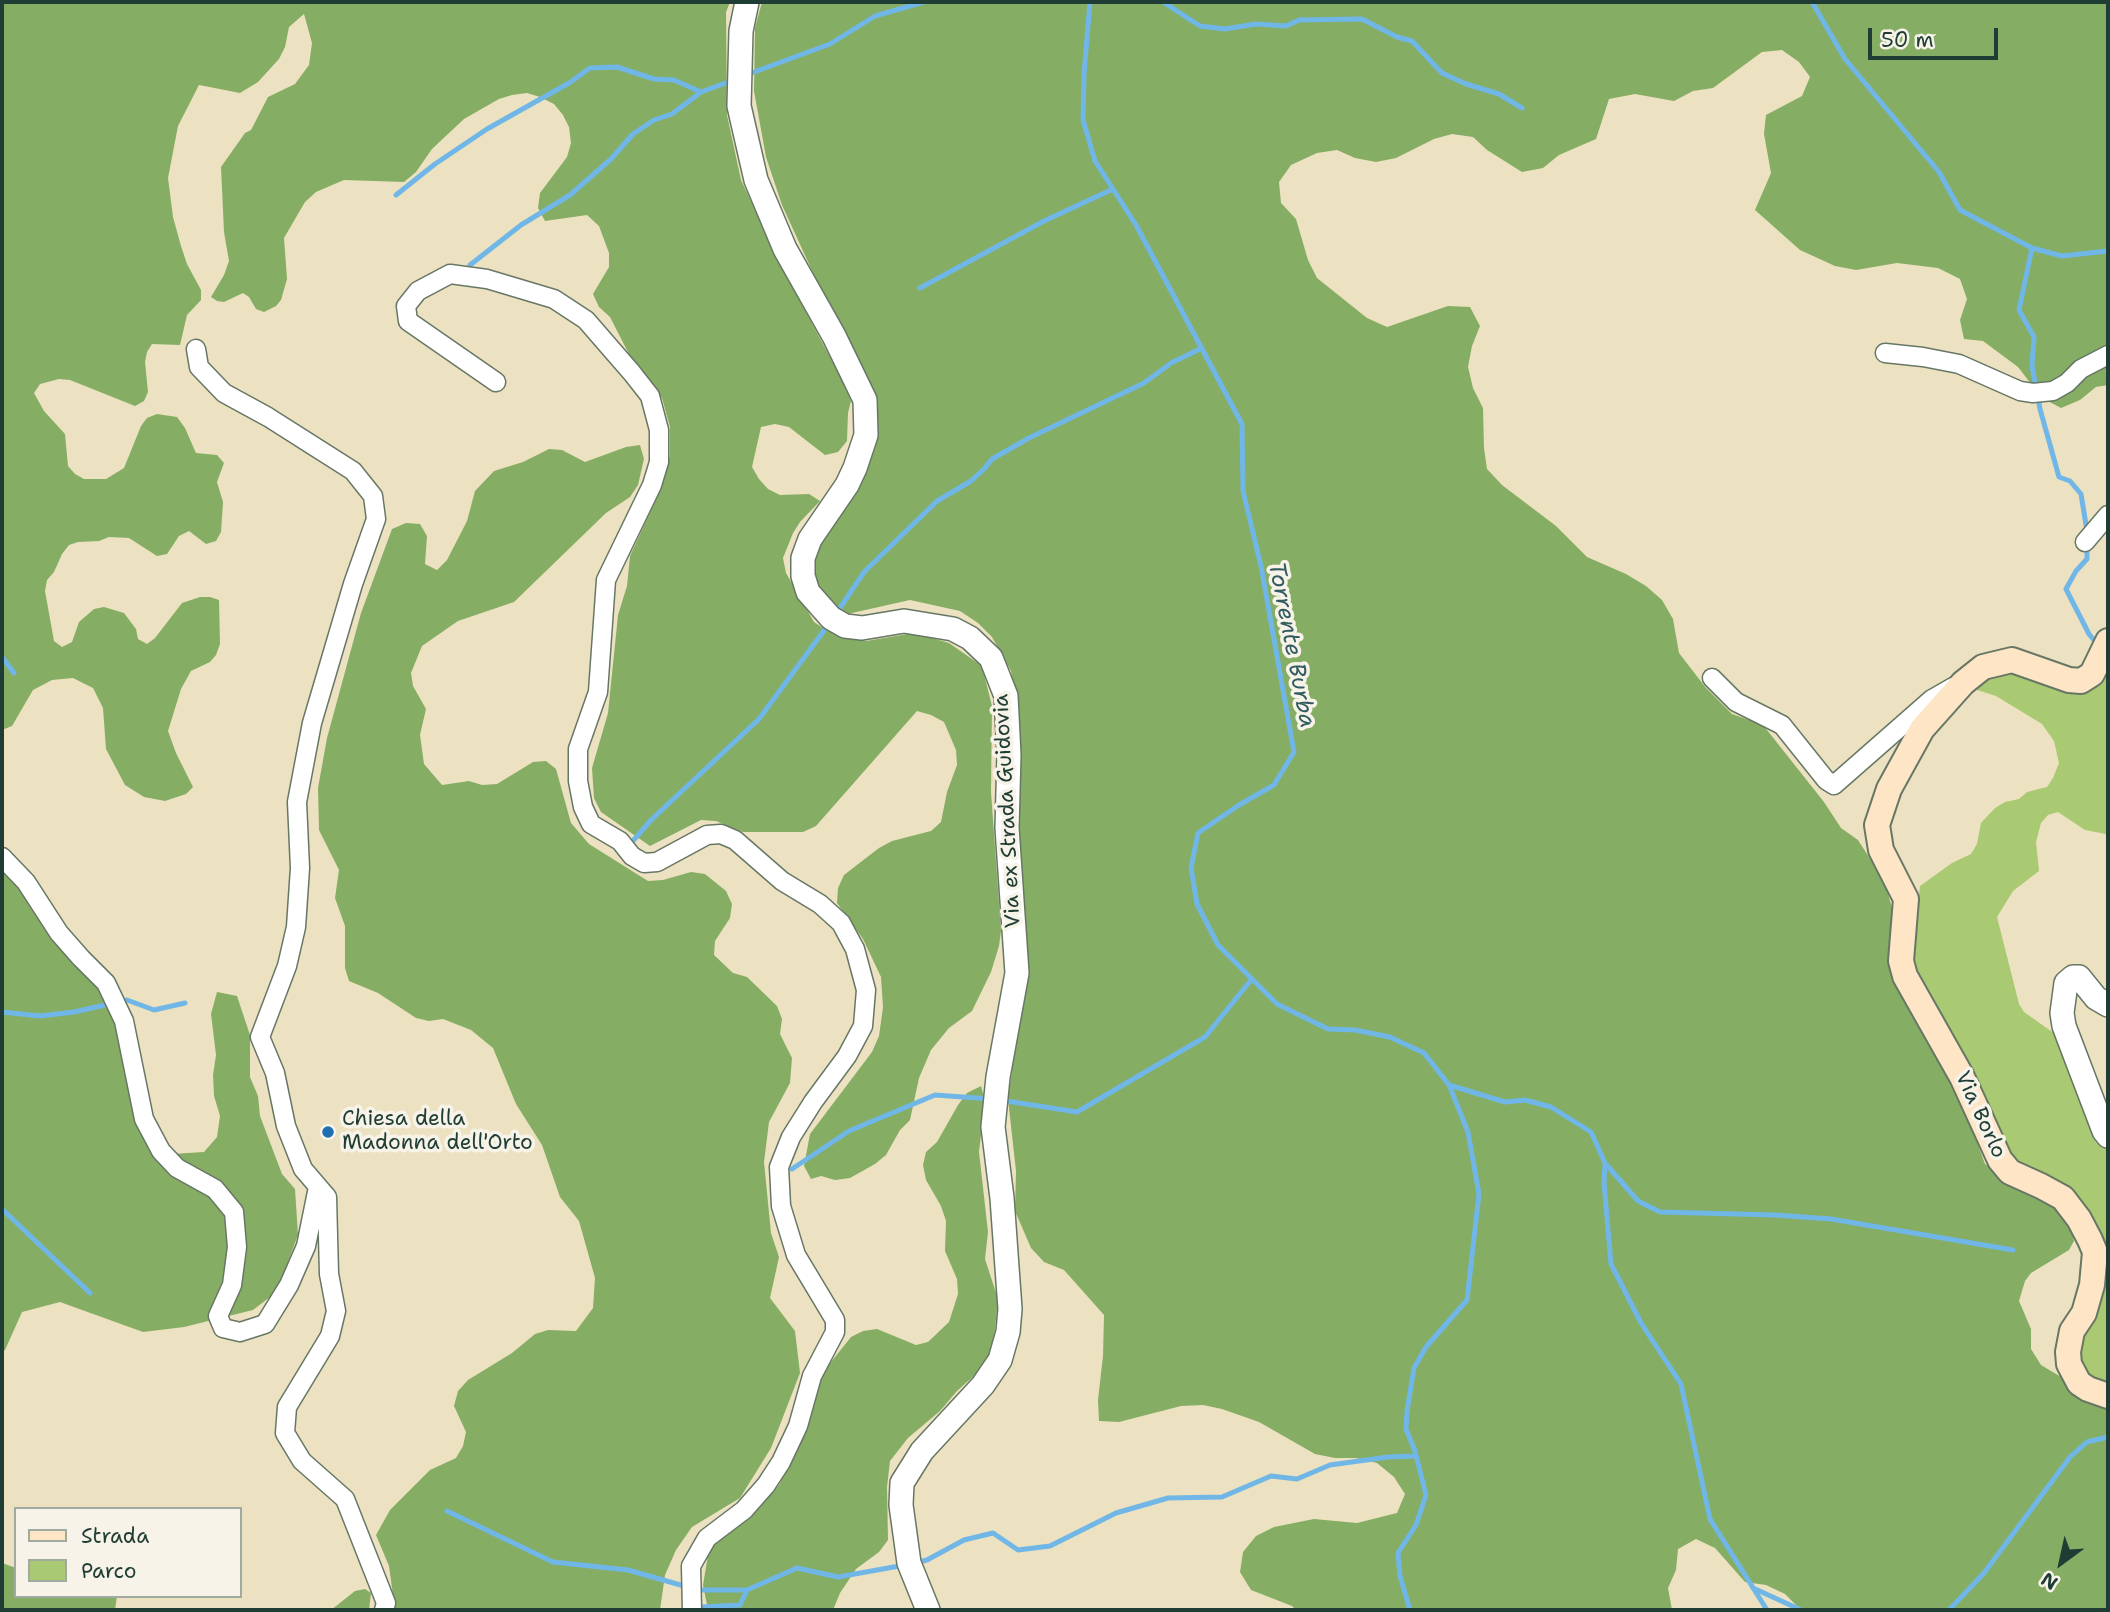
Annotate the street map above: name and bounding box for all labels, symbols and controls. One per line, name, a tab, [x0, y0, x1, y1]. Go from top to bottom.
scale bar	[1872, 14, 2002, 58]
text: 50 m	[1881, 26, 1934, 54]
water label: Torrente Burba	[1261, 560, 1321, 730]
street label: Via ex Strada Guidovia	[989, 693, 1027, 929]
street label: Via Borlo	[1949, 1068, 2011, 1162]
place label: Chiesa della Madonna dell'Orto	[342, 1107, 533, 1157]
marker: Chiesa della Madonna dell'Orto	[320, 1124, 336, 1140]
legend	[14, 1507, 242, 1598]
text: Strada	[81, 1522, 149, 1550]
north arrow	[2026, 1528, 2096, 1598]
text: Parco	[81, 1557, 136, 1585]
text: N	[2036, 1566, 2062, 1596]

